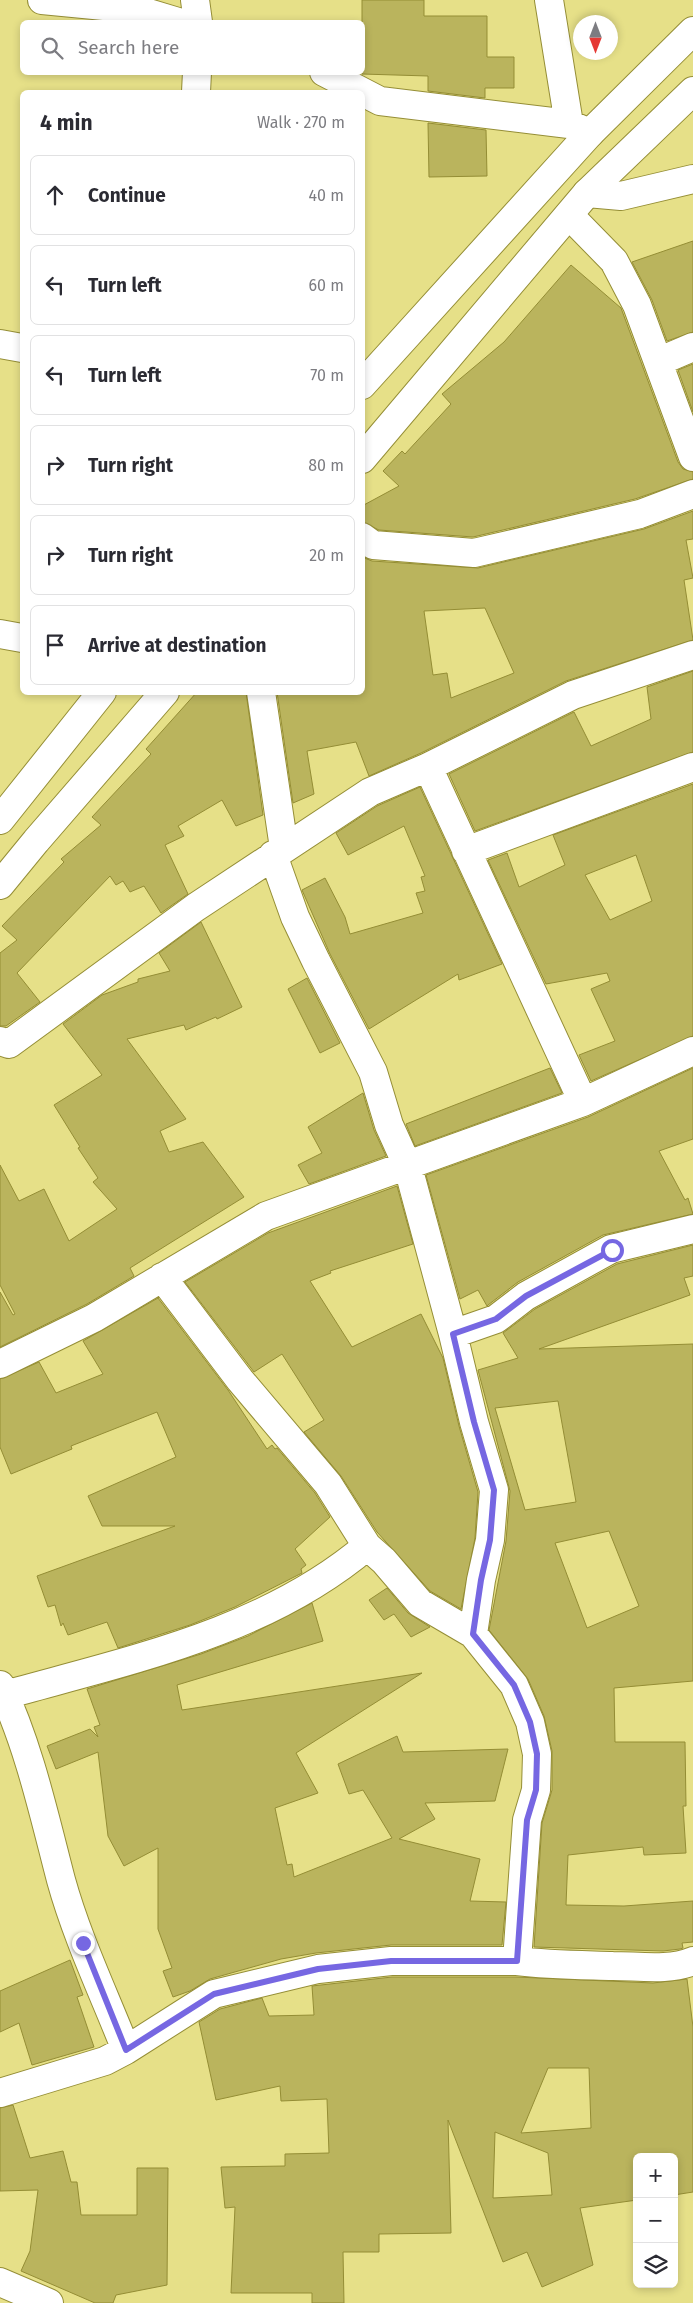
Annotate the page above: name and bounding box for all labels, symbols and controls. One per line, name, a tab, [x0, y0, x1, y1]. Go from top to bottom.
north arrow	[573, 15, 618, 60]
search box	[20, 20, 365, 75]
icon: search	[38, 34, 66, 62]
text: Search here	[78, 36, 179, 59]
text: 4 min	[40, 110, 93, 136]
text: Walk · 270 m	[257, 113, 345, 132]
icon: ahead	[41, 181, 69, 209]
text: Continue	[88, 184, 166, 207]
text: 40 m	[309, 186, 344, 205]
icon: left	[41, 271, 69, 299]
text: Turn left	[88, 274, 162, 297]
text: 60 m	[309, 276, 344, 295]
icon: left	[41, 361, 69, 389]
text: Turn left	[88, 364, 162, 387]
text: 70 m	[310, 366, 344, 385]
icon: right	[41, 451, 69, 479]
text: Turn right	[88, 454, 173, 477]
text: 80 m	[308, 456, 344, 475]
icon: right	[41, 541, 69, 569]
text: Turn right	[88, 544, 173, 567]
text: 20 m	[309, 546, 344, 565]
icon: arrive	[41, 631, 69, 659]
text: Arrive at destination	[88, 634, 267, 657]
route start	[601, 1239, 624, 1262]
route end	[72, 1932, 95, 1955]
map controls	[633, 2153, 678, 2288]
button: +	[633, 2153, 678, 2198]
button: −	[633, 2198, 678, 2243]
button: layers	[633, 2243, 678, 2288]

